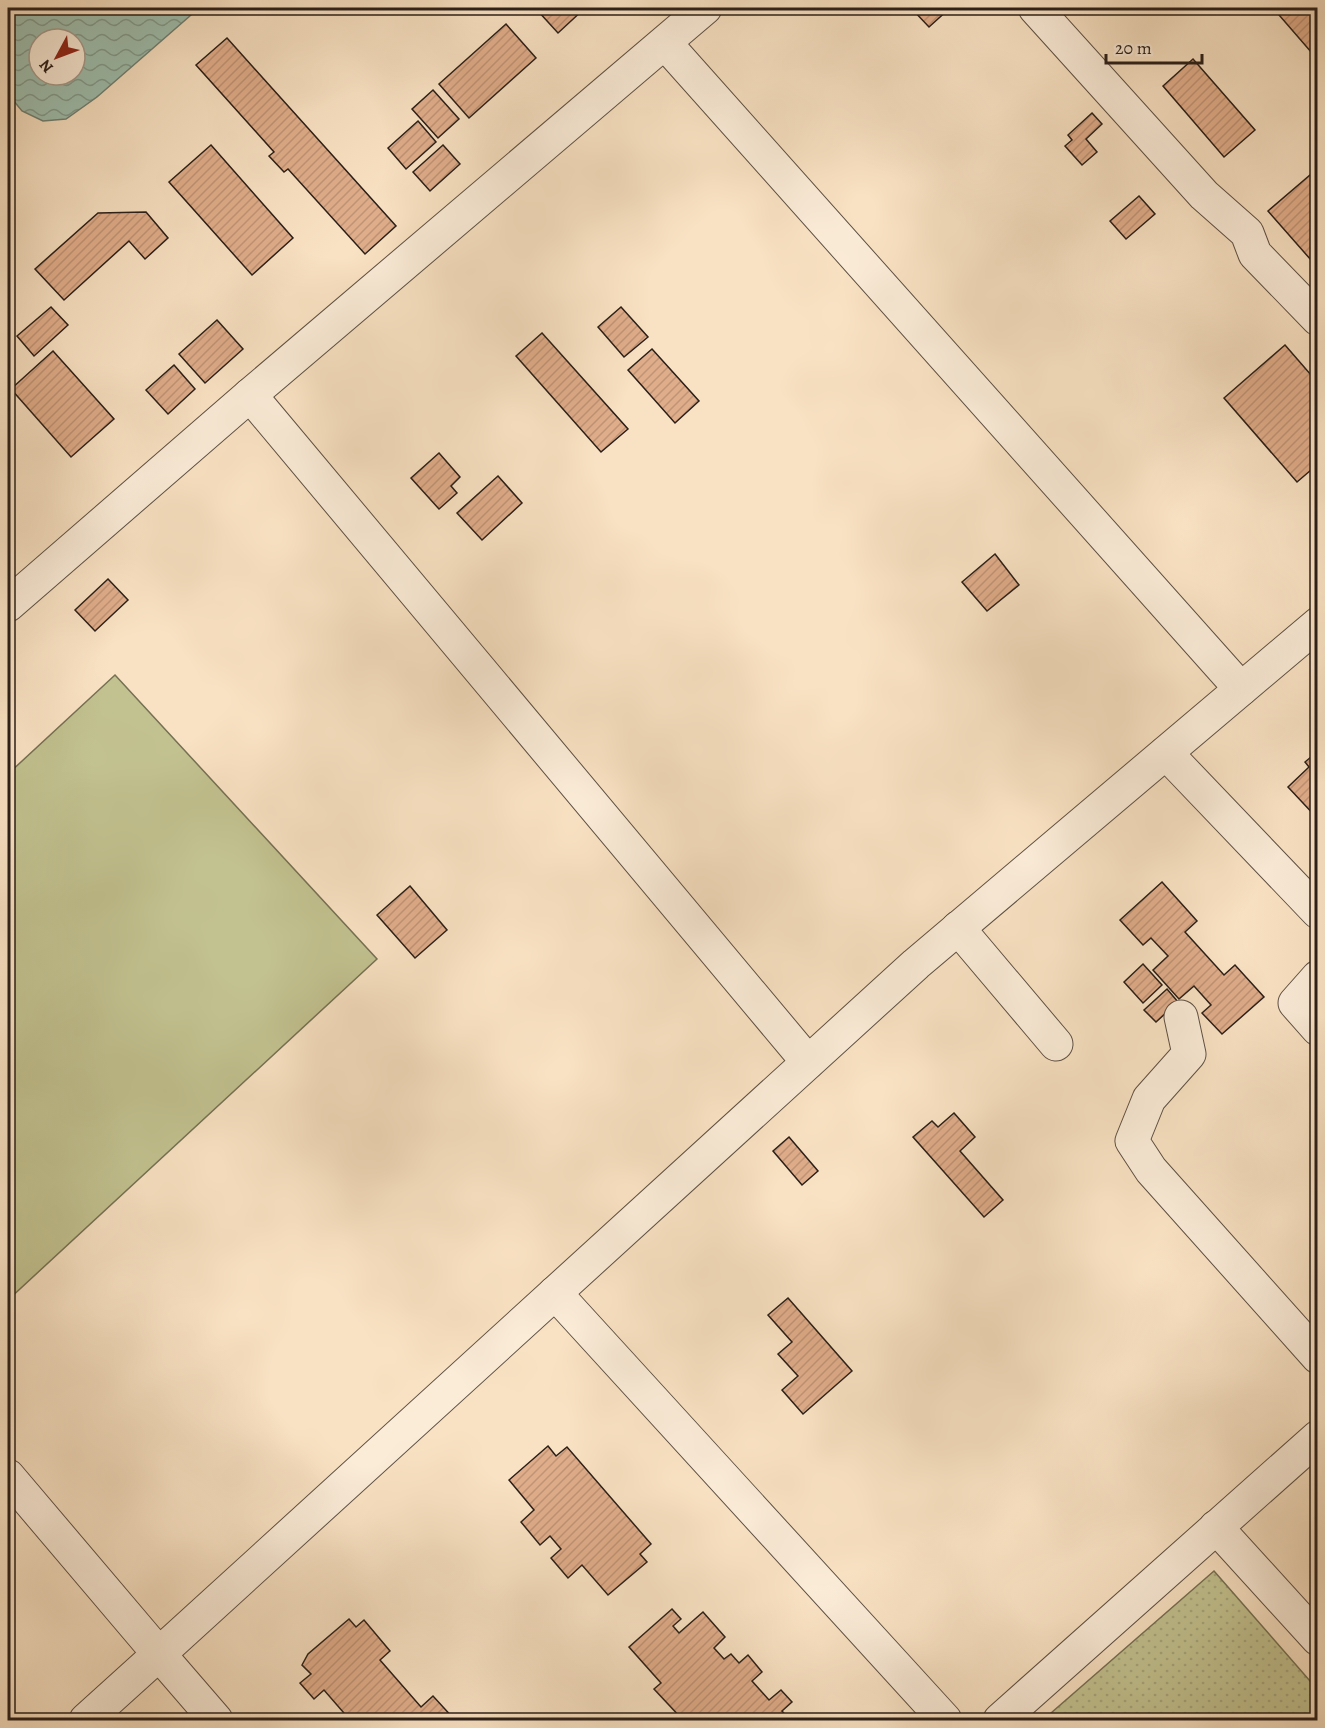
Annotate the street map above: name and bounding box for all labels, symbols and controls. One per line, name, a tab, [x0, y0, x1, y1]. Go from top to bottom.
north arrow	[27, 27, 87, 87]
scale bar	[1106, 27, 1202, 65]
text: 20 m	[1115, 36, 1152, 60]
text: N	[34, 54, 59, 78]

